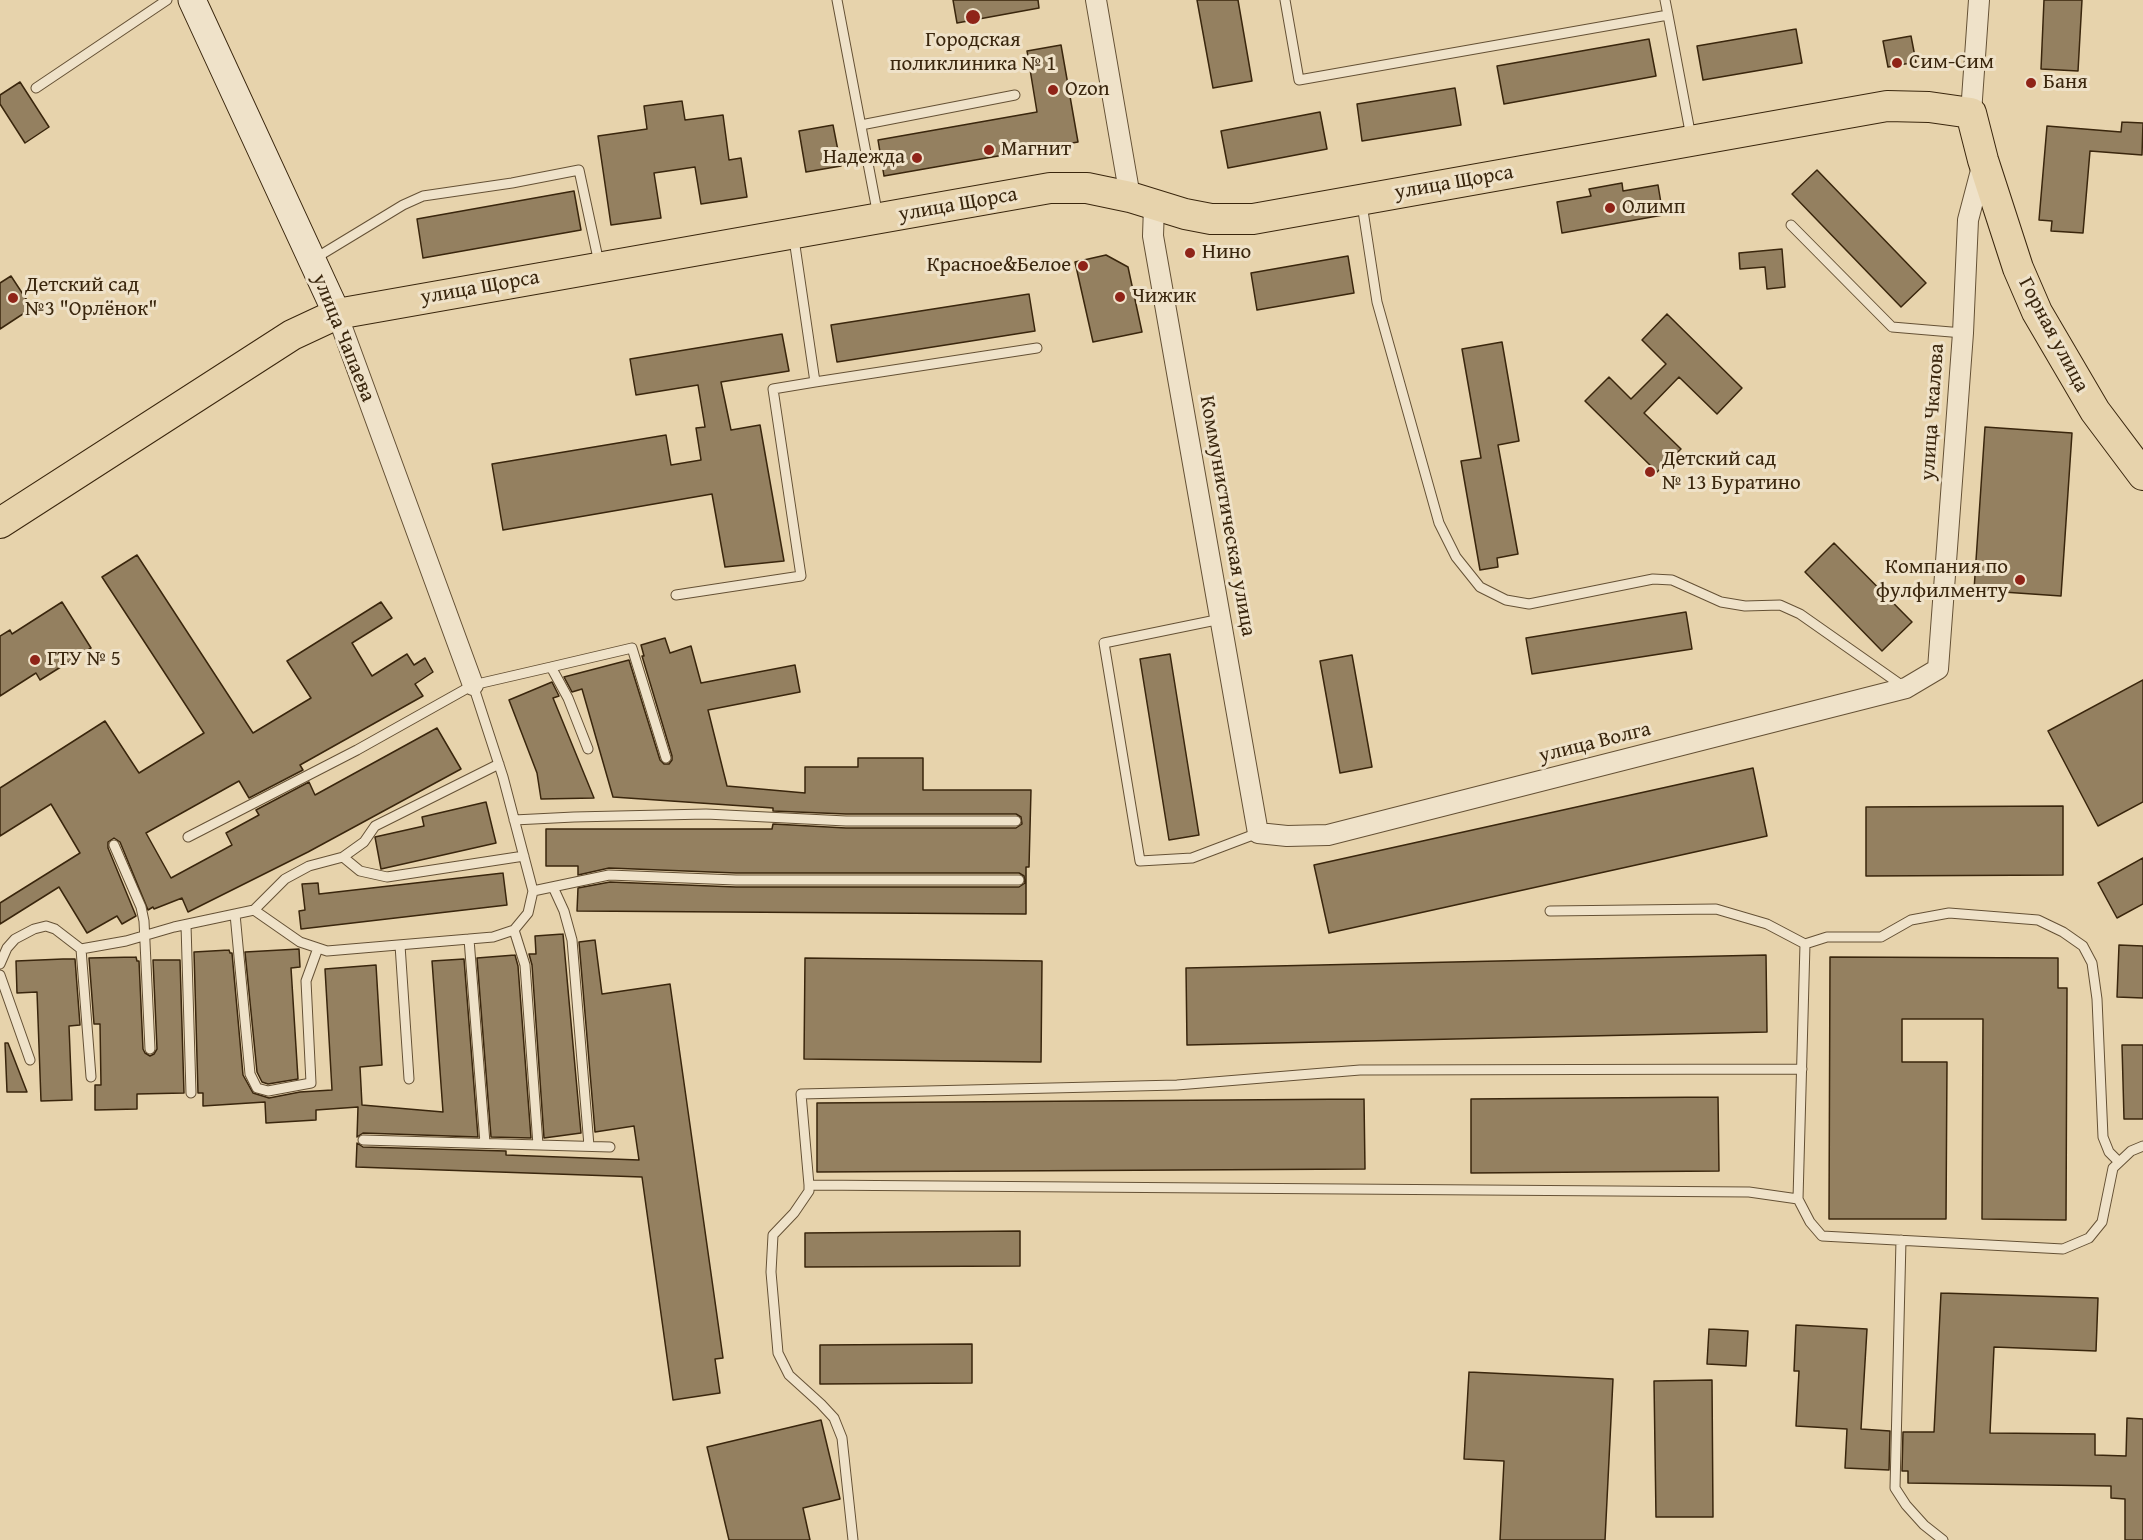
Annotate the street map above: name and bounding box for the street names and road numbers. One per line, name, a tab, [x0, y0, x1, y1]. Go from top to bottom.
street label: улица Щорса	[1393, 160, 1515, 206]
street label: улица Щорса	[897, 182, 1019, 228]
street label: улица Щорса	[419, 265, 541, 311]
street label: улица Чапаева	[306, 270, 380, 406]
street label: Горная улица	[2012, 273, 2094, 397]
street label: улица Чкалова	[1916, 342, 1950, 482]
street label: Коммунистическая улица	[1193, 394, 1261, 638]
street label: улица Волга	[1536, 717, 1654, 769]

